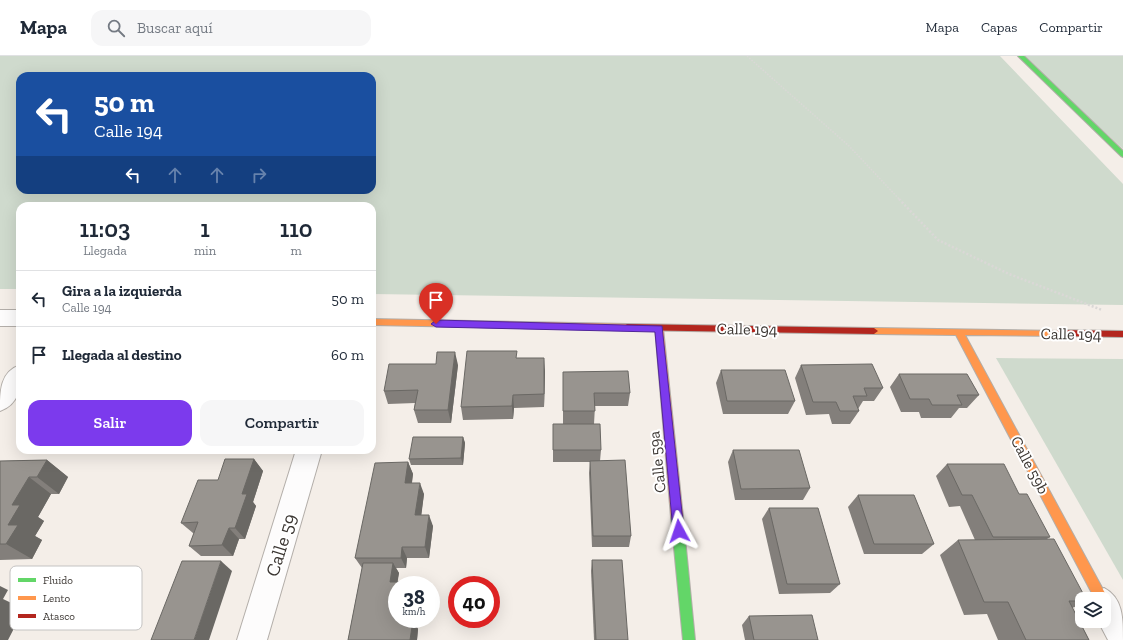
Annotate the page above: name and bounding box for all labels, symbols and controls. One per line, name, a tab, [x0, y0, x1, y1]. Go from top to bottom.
search box	[91, 10, 371, 46]
text: Mapa	[20, 16, 67, 39]
icon: search	[105, 17, 127, 39]
text: Buscar aquí	[137, 19, 213, 37]
text: Mapa	[926, 19, 959, 36]
text: Capas	[981, 19, 1017, 36]
text: Compartir	[1039, 19, 1103, 36]
text: 50 m	[94, 86, 155, 119]
icon: left	[28, 88, 80, 140]
text: Calle 194	[94, 120, 163, 142]
icon: left	[122, 164, 144, 186]
icon: ahead	[164, 164, 186, 186]
icon: ahead	[206, 164, 228, 186]
icon: right	[248, 164, 270, 186]
text: 11:03	[79, 214, 130, 243]
text: 1	[200, 214, 210, 243]
text: 110	[280, 214, 313, 243]
text: Llegada	[83, 243, 127, 258]
text: min	[194, 243, 216, 258]
text: m	[290, 243, 302, 258]
text: Gira a la izquierda	[62, 282, 182, 300]
pin	[419, 283, 453, 324]
icon: left	[28, 288, 50, 310]
icon: arrive	[425, 289, 447, 311]
text: 50 m	[331, 290, 364, 308]
text: Calle 194	[62, 300, 112, 315]
street label: Calle 194	[716, 319, 778, 339]
street label: Calle 194	[1040, 324, 1102, 344]
icon: arrive	[28, 344, 50, 366]
text: Llegada al destino	[62, 346, 182, 364]
text: 60 m	[331, 346, 364, 364]
button: Salir	[28, 400, 192, 446]
button: Compartir	[200, 400, 364, 446]
street label: Calle 59a	[644, 430, 670, 494]
street label: Calle 59b	[1007, 433, 1053, 497]
position arrow	[658, 510, 700, 552]
street label: Calle 59	[261, 511, 301, 579]
legend	[10, 566, 142, 630]
text: Fluido	[43, 574, 73, 587]
speed limit sign: 40	[448, 576, 500, 628]
text: 38	[403, 585, 425, 609]
text: Lento	[43, 592, 71, 605]
map controls	[1075, 592, 1111, 628]
button: layers	[1075, 592, 1111, 628]
text: km/h	[403, 606, 425, 618]
text: Atasco	[43, 610, 75, 623]

